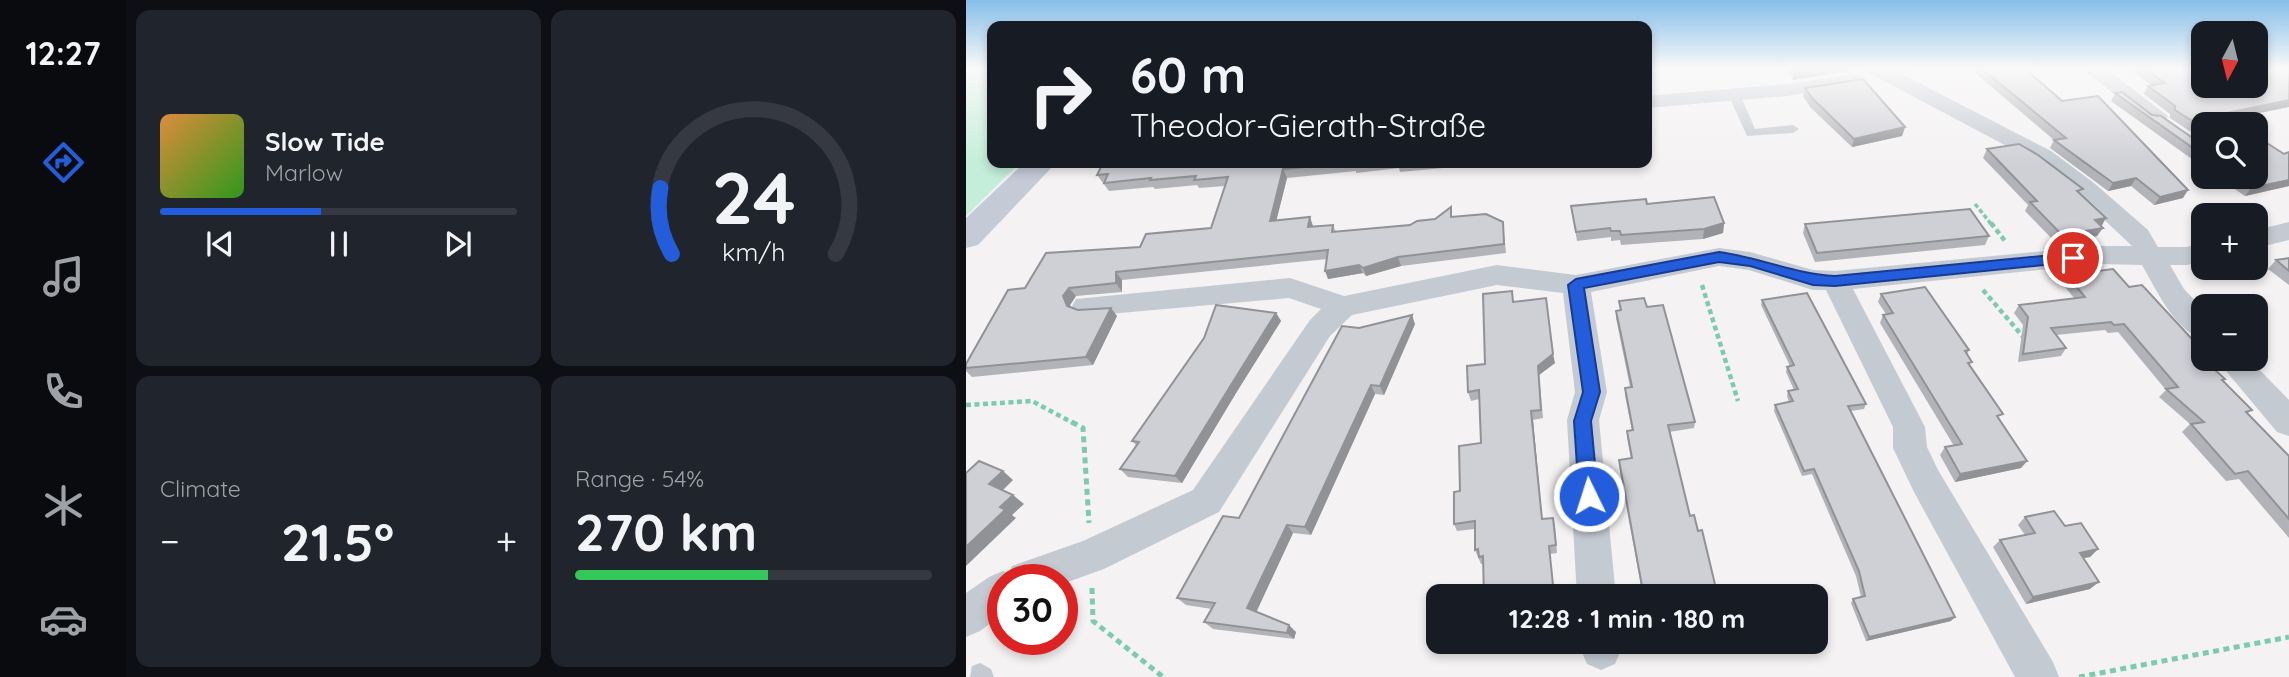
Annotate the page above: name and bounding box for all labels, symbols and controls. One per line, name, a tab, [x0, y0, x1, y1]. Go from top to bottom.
north arrow	[2191, 21, 2268, 98]
map controls	[2191, 21, 2268, 371]
text: 12:27	[25, 33, 101, 73]
text: 60 m	[1130, 44, 1246, 105]
icon: right	[1015, 49, 1106, 140]
text: Theodor-Gierath-Straße	[1130, 105, 1486, 145]
button: search	[2191, 112, 2268, 189]
text: Slow Tide	[265, 125, 385, 158]
icon: directions	[39, 138, 88, 187]
text: 24	[711, 152, 796, 243]
text: Marlow	[265, 158, 343, 187]
button: +	[2191, 203, 2268, 280]
icon: previous	[201, 225, 239, 263]
icon: pause	[320, 225, 358, 263]
icon: next	[439, 225, 477, 263]
pin	[2043, 228, 2103, 288]
text: km/h	[722, 236, 785, 267]
icon: arrive	[2054, 239, 2092, 277]
icon: music	[39, 252, 88, 301]
button: −	[2191, 294, 2268, 371]
icon: phone	[39, 367, 88, 416]
position arrow	[1552, 459, 1626, 533]
text: Range · 54%	[575, 464, 704, 493]
text: Climate	[160, 474, 241, 503]
icon: climate	[39, 481, 88, 530]
text: 270 km	[575, 499, 757, 564]
text: 21.5°	[281, 509, 394, 574]
text: −	[160, 517, 180, 565]
text: +	[496, 517, 517, 565]
speed limit sign: 30	[987, 564, 1078, 655]
icon: car	[39, 595, 88, 644]
text: 12:28 · 1 min · 180 m	[1509, 602, 1745, 635]

